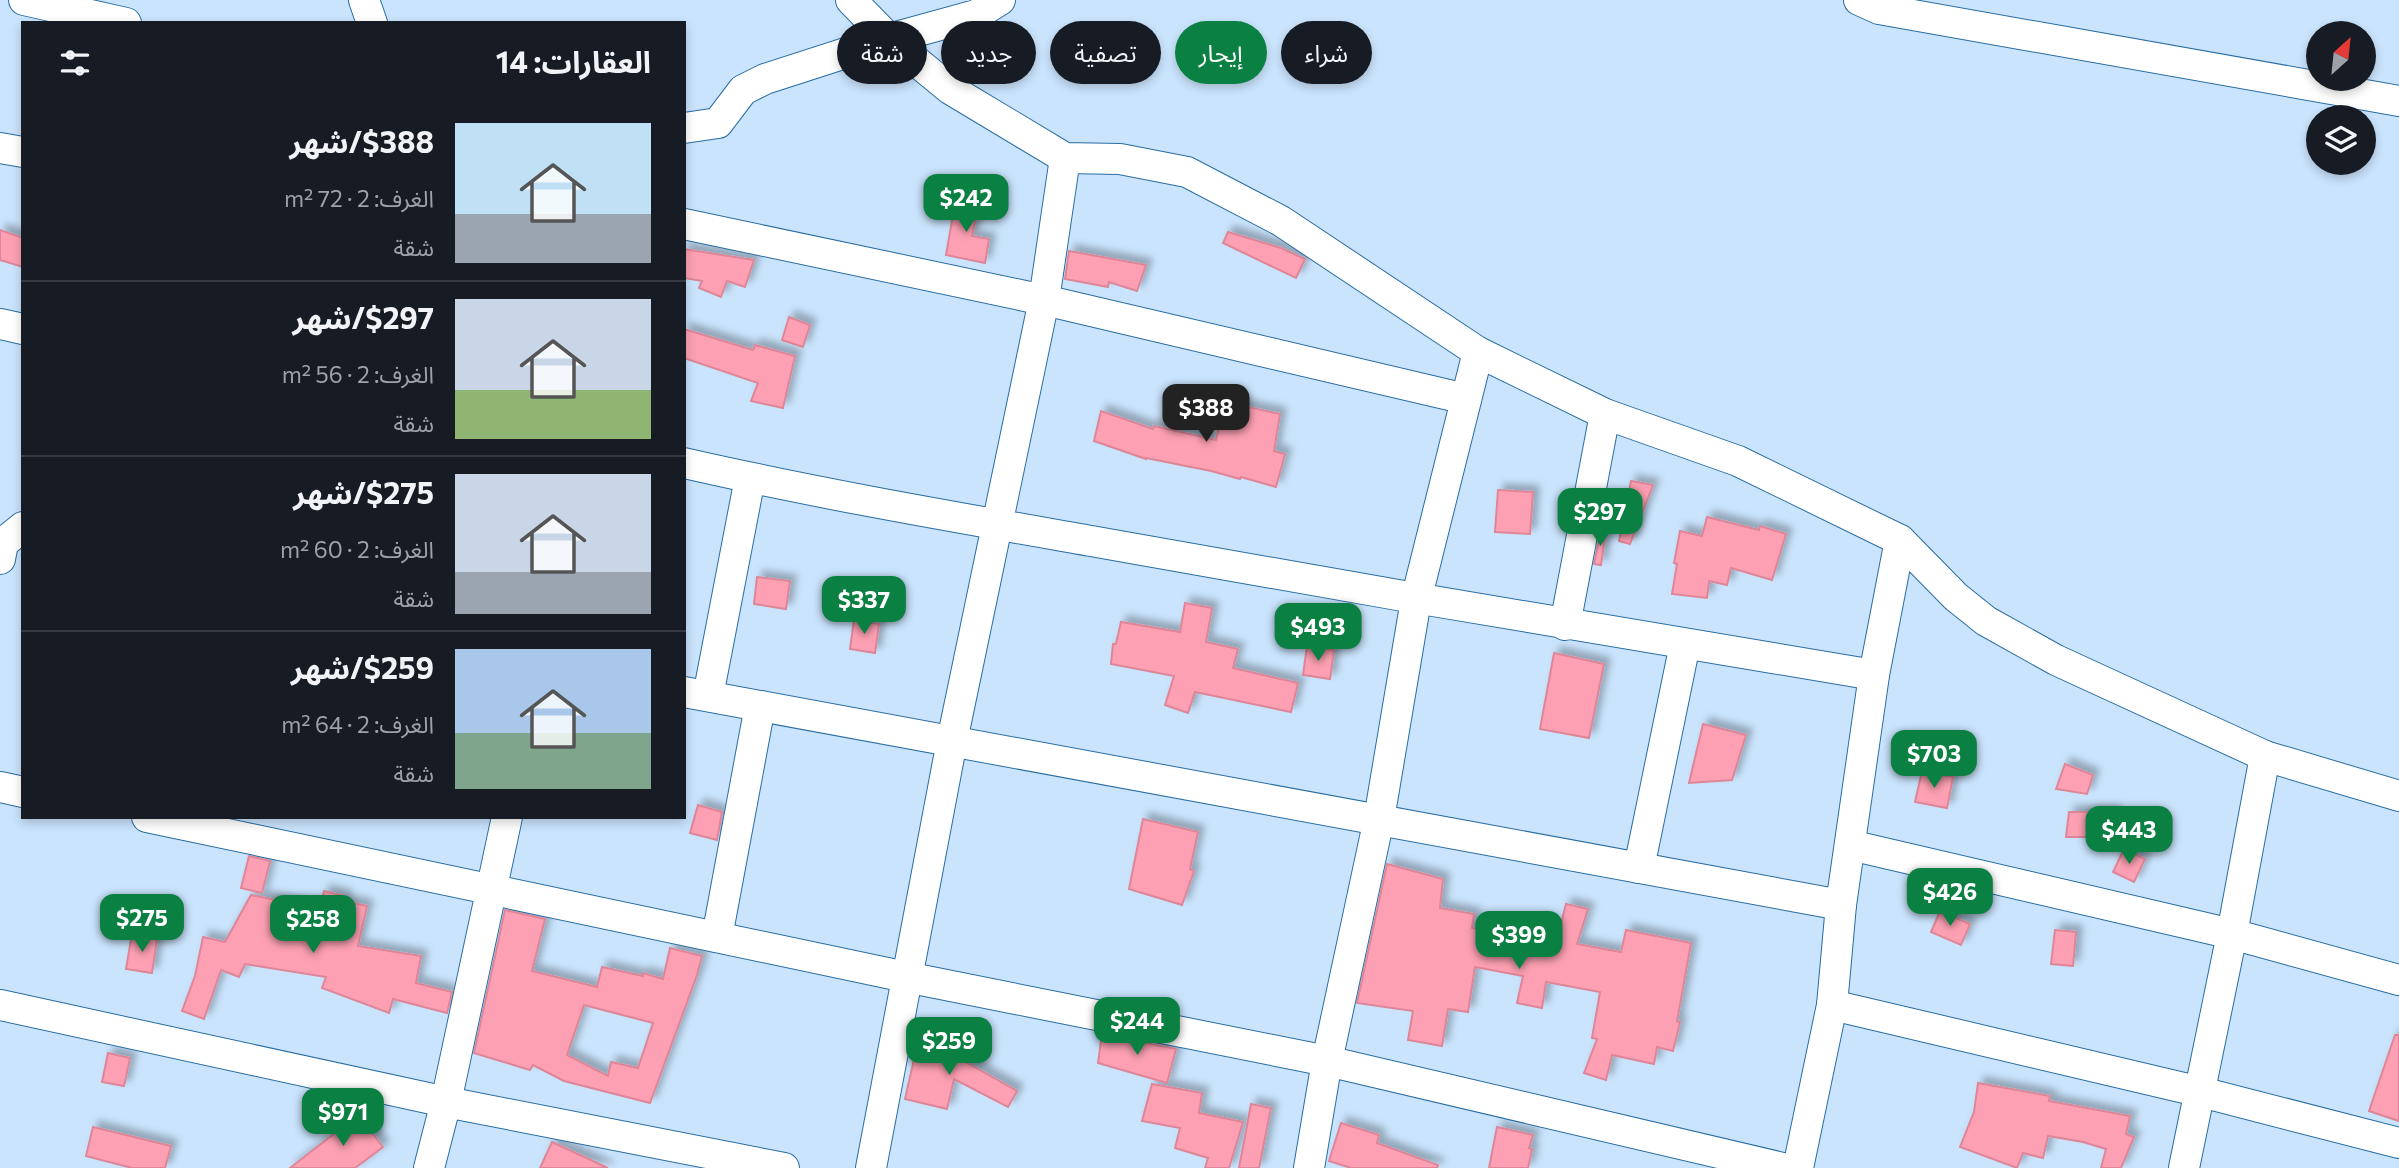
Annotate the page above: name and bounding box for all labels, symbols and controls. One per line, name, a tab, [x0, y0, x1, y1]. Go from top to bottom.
chip: شقة	[837, 21, 927, 84]
chip: جديد	[941, 21, 1036, 84]
chip: تصفية	[1050, 21, 1161, 84]
chip: إيجار	[1175, 21, 1267, 84]
chip: شراء	[1281, 21, 1372, 84]
north arrow	[2306, 21, 2376, 91]
map controls	[2306, 21, 2376, 175]
text: العقارات: 14	[496, 42, 651, 79]
icon: filters	[56, 44, 94, 82]
button: layers	[2306, 105, 2376, 175]
text: $388/شهر	[289, 122, 434, 159]
icon: home	[511, 151, 595, 235]
pin: $242	[925, 174, 1007, 234]
text: $242	[939, 183, 993, 211]
text: الغرف: 2 · 72 m²	[284, 184, 434, 212]
text: شقة	[393, 233, 434, 261]
text: $297/شهر	[292, 298, 434, 335]
icon: home	[511, 327, 595, 411]
text: الغرف: 2 · 56 m²	[282, 360, 434, 388]
pin: $388	[1165, 384, 1247, 444]
text: $388	[1178, 393, 1234, 421]
text: شقة	[393, 409, 434, 437]
text: $275/شهر	[293, 473, 434, 510]
pin: $297	[1559, 489, 1641, 548]
text: $297	[1574, 497, 1626, 525]
icon: home	[511, 502, 595, 586]
text: الغرف: 2 · 60 m²	[280, 535, 434, 563]
pin: $337	[823, 576, 905, 636]
text: شقة	[393, 584, 434, 612]
text: $337	[838, 585, 890, 613]
pin: $493	[1277, 604, 1359, 663]
text: $493	[1291, 612, 1345, 640]
text: $259/شهر	[291, 648, 434, 685]
icon: home	[511, 677, 595, 761]
text: الغرف: 2 · 64 m²	[281, 710, 434, 738]
pin: $703	[1893, 730, 1975, 790]
text: $703	[1907, 739, 1961, 767]
text: شقة	[393, 759, 434, 787]
pin: $443	[2088, 806, 2170, 866]
text: $443	[2102, 815, 2156, 843]
pin: $426	[1909, 869, 1991, 928]
text: $426	[1923, 877, 1977, 905]
pin: $275	[101, 894, 183, 954]
pin: $258	[272, 895, 354, 955]
text: $275	[116, 903, 168, 931]
text: $258	[286, 904, 340, 932]
pin: $399	[1478, 912, 1560, 971]
text: $399	[1492, 920, 1547, 948]
pin: $244	[1096, 998, 1178, 1057]
text: $244	[1110, 1006, 1164, 1034]
pin: $259	[908, 1018, 990, 1077]
text: $259	[922, 1026, 976, 1054]
pin: $971	[302, 1088, 384, 1148]
text: $971	[318, 1097, 368, 1125]

